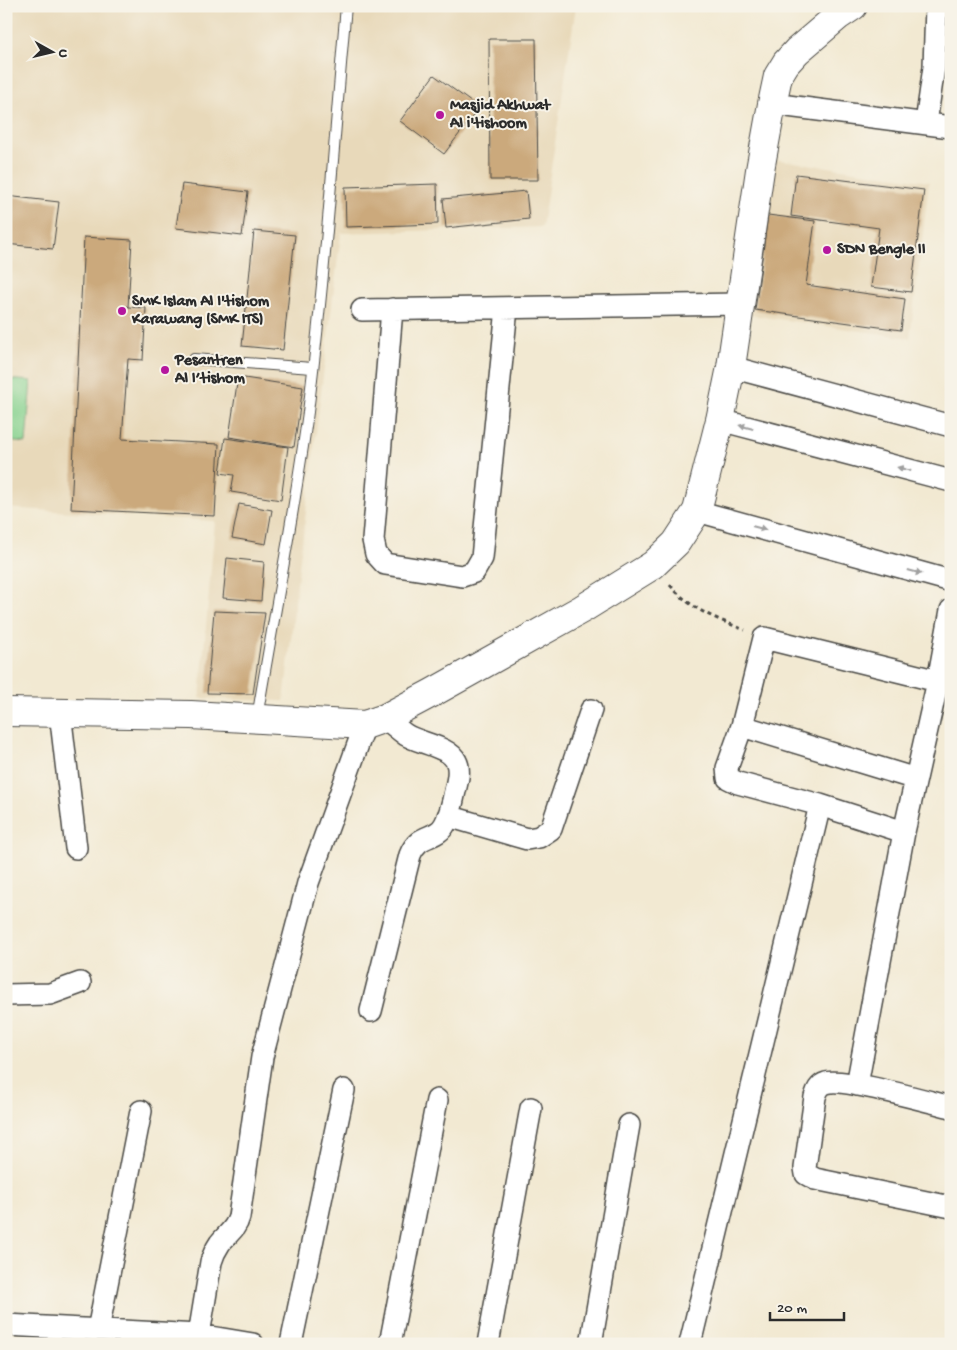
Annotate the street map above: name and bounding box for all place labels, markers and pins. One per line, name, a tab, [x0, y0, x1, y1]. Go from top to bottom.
place label: Masjid Akhwat Al i'tishoom	[449, 97, 552, 134]
marker: Masjid Akhwat Al i'tishoom	[434, 109, 446, 121]
place label: SDN Bengle II	[837, 241, 926, 260]
marker: SDN Bengle II	[821, 244, 833, 256]
place label: SMK Islam Al I'tishom Karawang (SMK ITS)	[131, 293, 270, 330]
marker: SMK Islam Al I'tishom Karawang (SMK ITS)	[116, 305, 128, 317]
place label: Pesantren Al I’tishom	[174, 352, 245, 389]
marker: Pesantren Al I’tishom	[159, 364, 171, 376]

